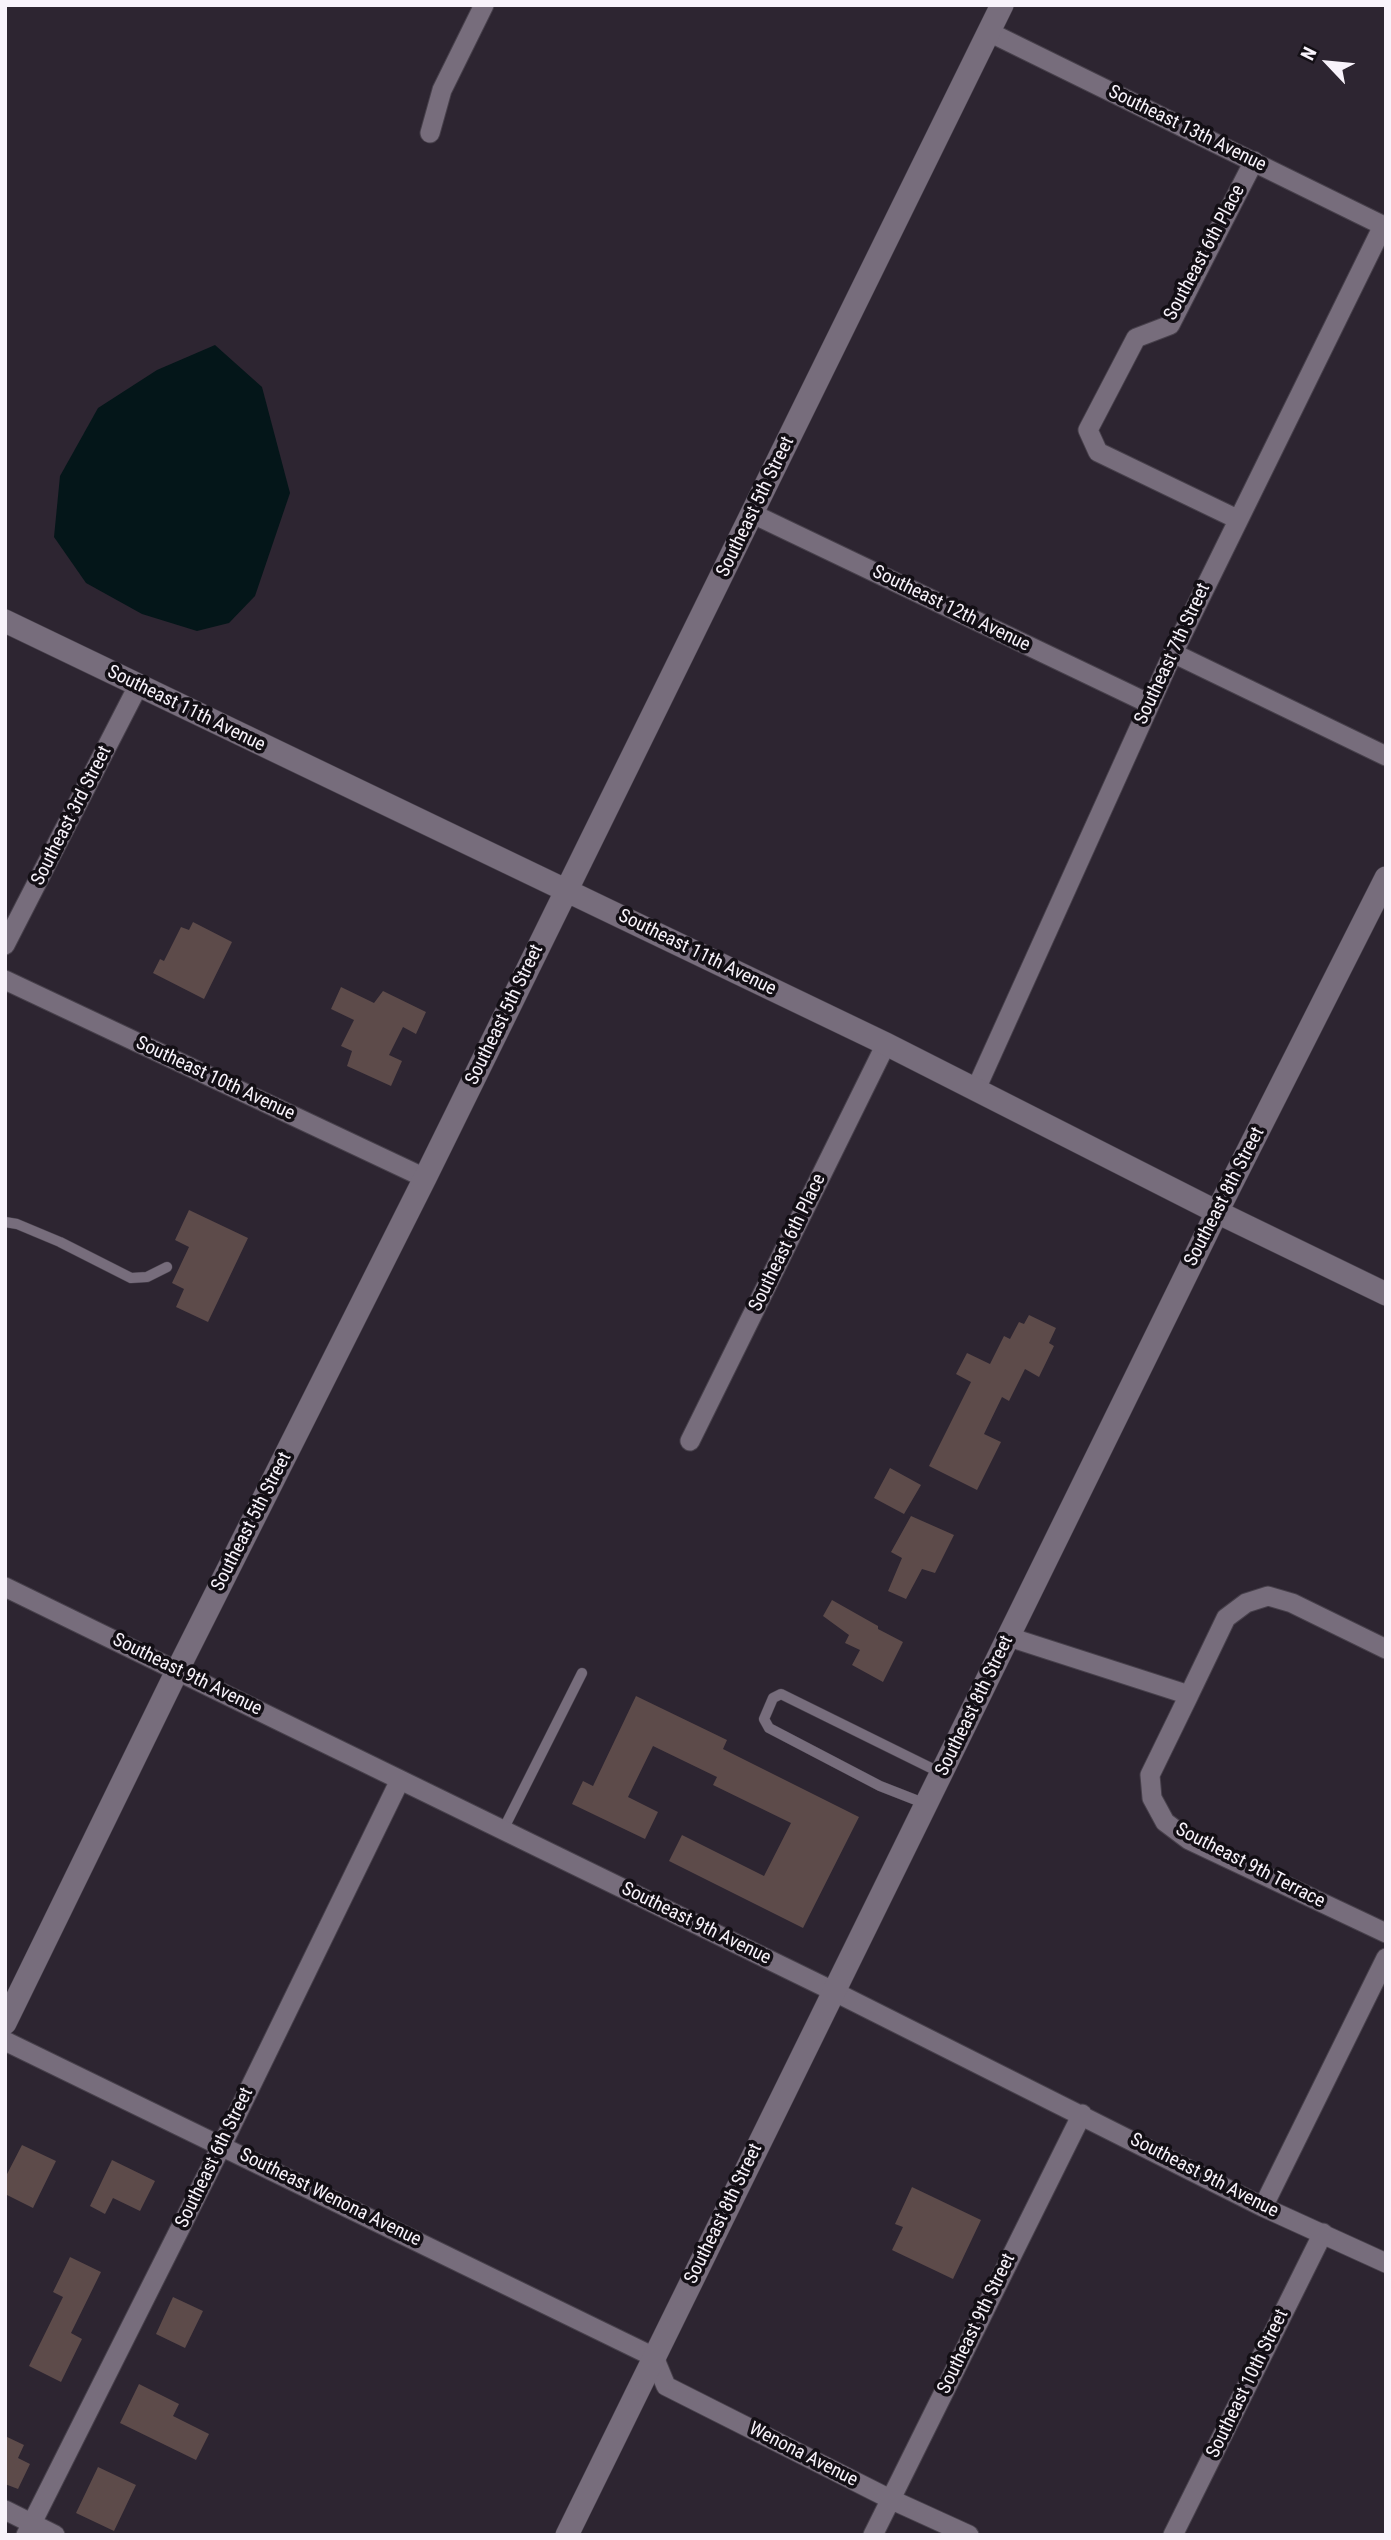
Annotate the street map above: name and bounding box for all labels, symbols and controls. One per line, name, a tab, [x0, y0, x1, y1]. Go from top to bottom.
north arrow	[1293, 28, 1363, 98]
text: N	[1296, 43, 1322, 64]
street label: Southeast 13th Avenue	[1104, 81, 1270, 177]
street label: Southeast 6th Place	[1160, 181, 1250, 325]
street label: Southeast 5th Street	[712, 433, 800, 581]
street label: Southeast 12th Avenue	[868, 561, 1034, 657]
street label: Southeast 7th Street	[1130, 580, 1216, 728]
street label: Southeast 11th Avenue	[103, 661, 269, 757]
street label: Southeast 3rd Street	[27, 743, 117, 889]
street label: Southeast 11th Avenue	[614, 905, 780, 1001]
street label: Southeast 5th Street	[461, 941, 549, 1089]
street label: Southeast 10th Avenue	[132, 1032, 298, 1126]
street label: Southeast 8th Street	[1180, 1124, 1270, 1270]
street label: Southeast 6th Place	[745, 1170, 831, 1316]
street label: Southeast 5th Street	[207, 1449, 297, 1595]
street label: Southeast 9th Avenue	[109, 1629, 265, 1721]
street label: Southeast 8th Street	[931, 1632, 1019, 1780]
street label: Southeast 9th Terrace	[1172, 1819, 1328, 1913]
street label: Southeast 9th Avenue	[618, 1878, 774, 1970]
street label: Southeast 6th Street	[171, 2084, 259, 2232]
street label: Southeast 9th Avenue	[1126, 2129, 1282, 2223]
street label: Southeast 8th Street	[680, 2140, 768, 2288]
street label: Southeast Wenona Avenue	[235, 2144, 425, 2252]
street label: Southeast 9th Street	[933, 2250, 1021, 2398]
street label: Southeast 10th Street	[1202, 2306, 1294, 2462]
street label: Wenona Avenue	[745, 2418, 861, 2492]

